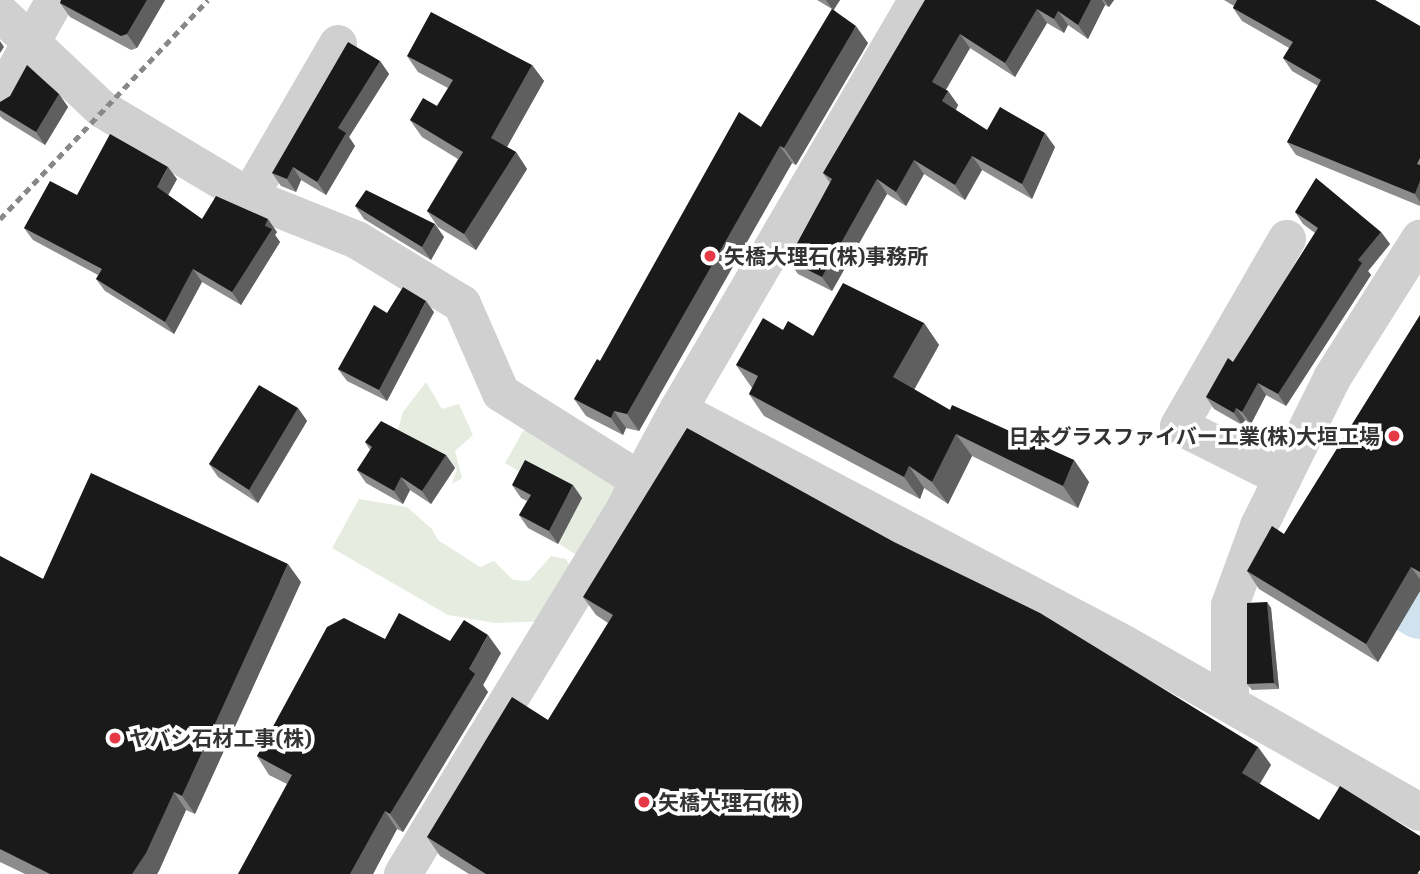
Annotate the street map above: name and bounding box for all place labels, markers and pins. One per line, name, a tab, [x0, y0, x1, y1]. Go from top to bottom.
place label: 矢橋大理石(株)事務所	[724, 243, 928, 269]
marker: 矢橋大理石(株)事務所	[702, 248, 718, 264]
place label: 日本グラスファイバー工業(株)大垣工場	[1008, 423, 1380, 449]
marker: 日本グラスファイバー工業(株)大垣工場	[1386, 428, 1402, 444]
place label: ヤバシ石材工事(株)	[129, 725, 312, 751]
marker: ヤバシ石材工事(株)	[107, 730, 123, 746]
place label: 矢橋大理石(株)	[658, 789, 799, 815]
marker: 矢橋大理石(株)	[636, 794, 652, 810]

